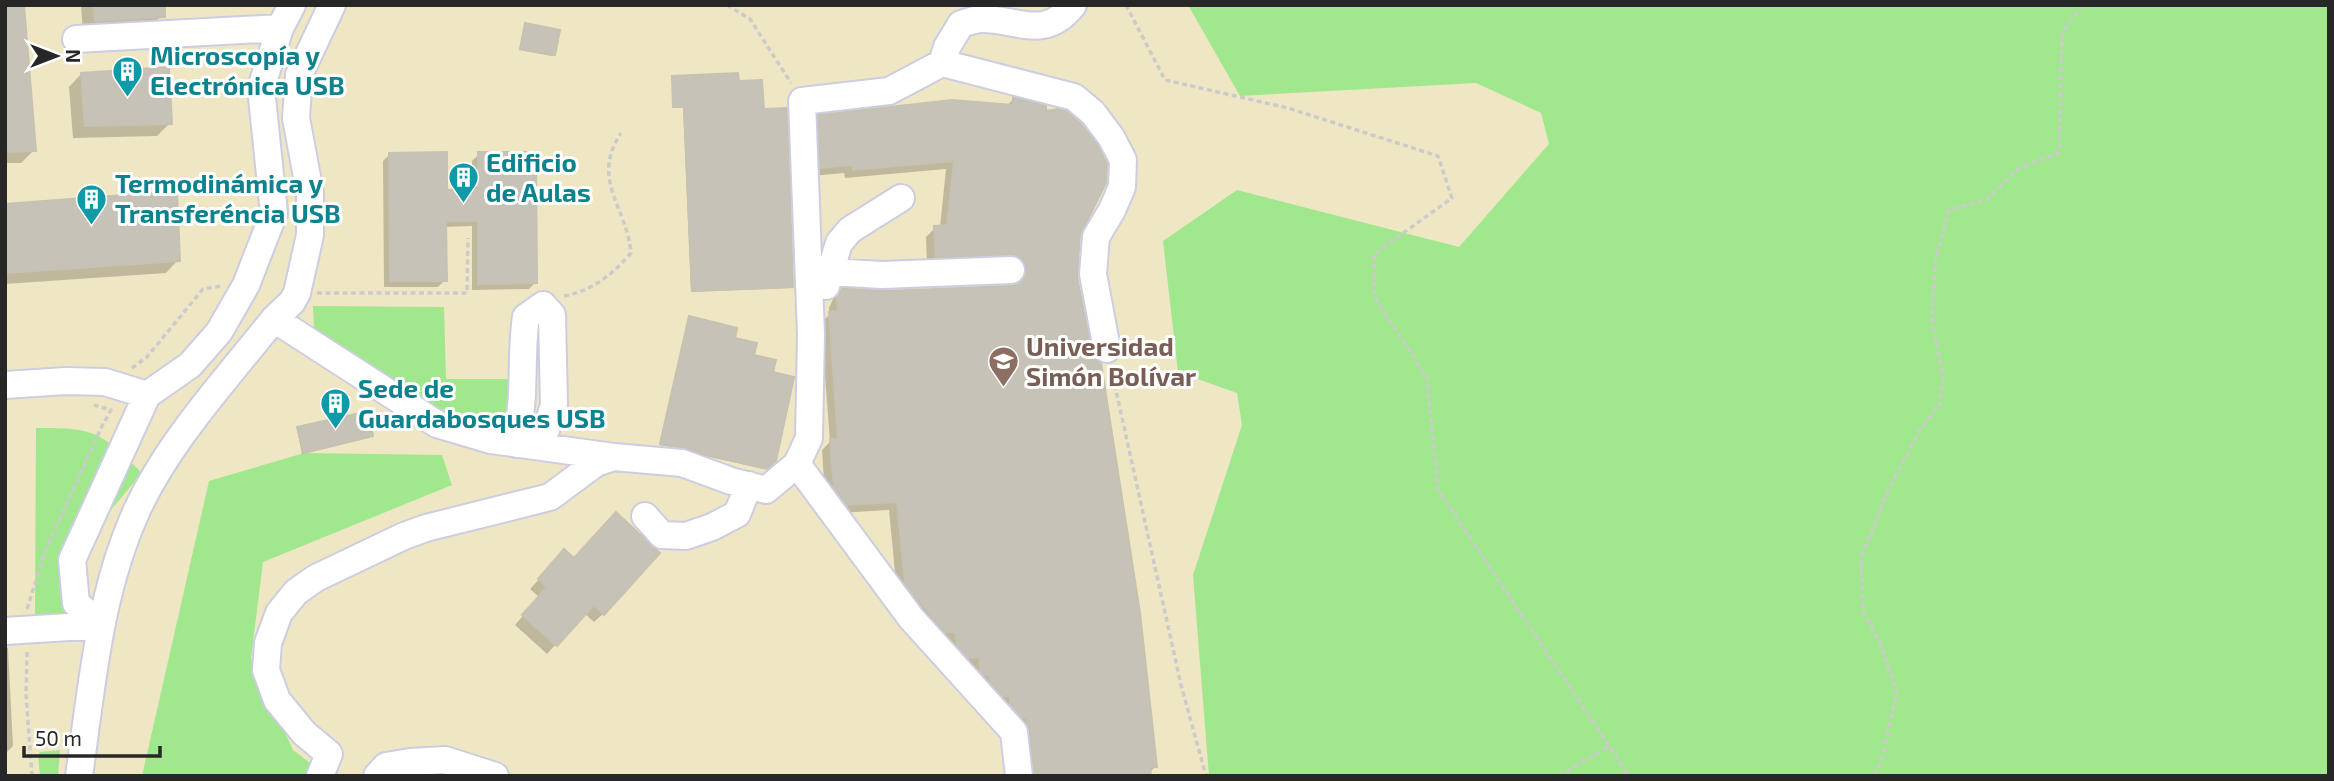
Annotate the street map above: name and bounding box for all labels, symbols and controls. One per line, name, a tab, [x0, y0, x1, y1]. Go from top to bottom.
north arrow	[21, 21, 91, 91]
place label: Microscopía y Electrónica USB	[150, 39, 345, 100]
text: N	[62, 49, 85, 63]
building icon: Microscopía y Electrónica USB	[110, 54, 144, 98]
place label: Edificio de Aulas	[486, 146, 591, 207]
building icon: Edificio de Aulas	[446, 161, 480, 205]
place label: Termodinámica y Transferéncia USB	[115, 167, 341, 228]
building icon: Termodinámica y Transferéncia USB	[75, 182, 109, 226]
place label: Universidad Simón Bolívar	[1026, 330, 1196, 391]
school or university icon: Universidad Simón Bolívar	[986, 345, 1020, 389]
place label: Sede de Guardabosques USB	[358, 372, 606, 433]
building icon: Sede de Guardabosques USB	[318, 387, 352, 431]
scale bar	[24, 714, 161, 758]
text: 50 m	[35, 725, 82, 750]

